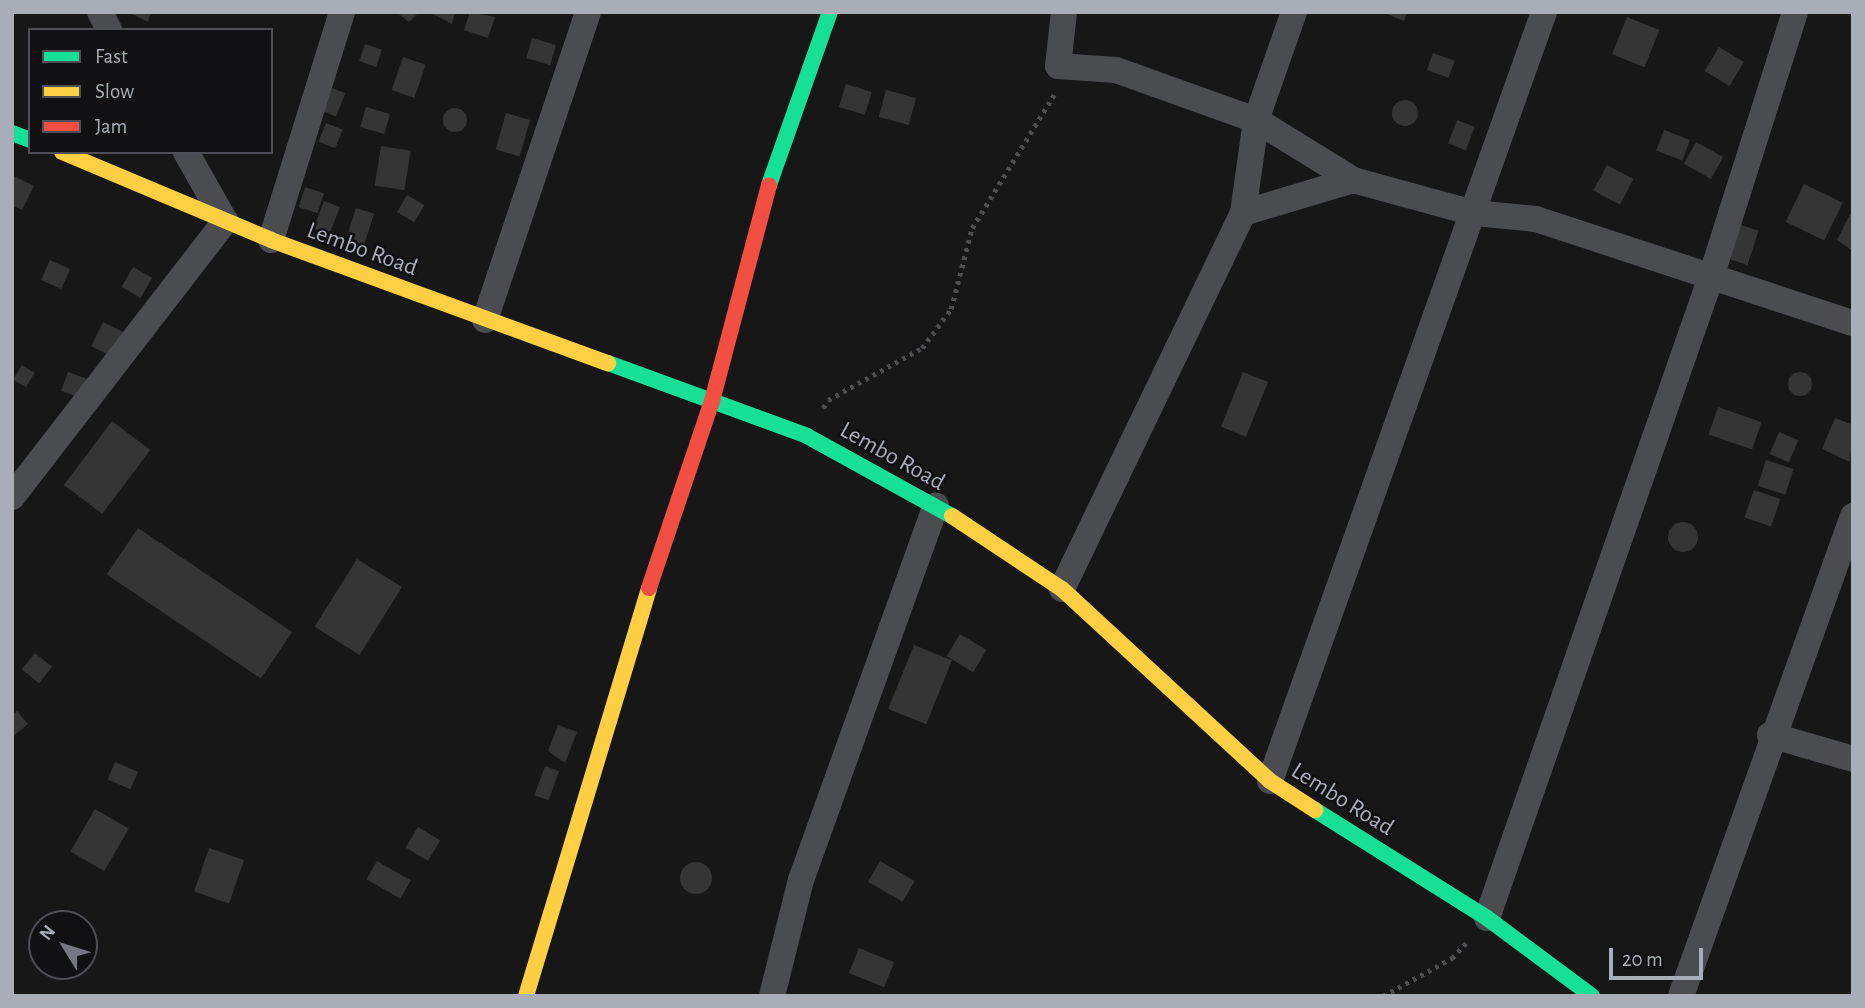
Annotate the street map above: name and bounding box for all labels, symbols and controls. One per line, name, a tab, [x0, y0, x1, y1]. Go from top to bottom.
legend	[28, 28, 273, 154]
text: Fast	[95, 46, 128, 67]
text: Slow	[95, 81, 134, 102]
text: Jam	[95, 116, 127, 137]
street label: Lembo Road	[303, 217, 421, 283]
street label: Lembo Road	[834, 416, 950, 498]
street label: Lembo Road	[1285, 757, 1399, 843]
north arrow	[28, 910, 98, 980]
text: N	[36, 922, 59, 944]
scale bar	[1613, 934, 1708, 978]
text: 20 m	[1622, 949, 1663, 970]

